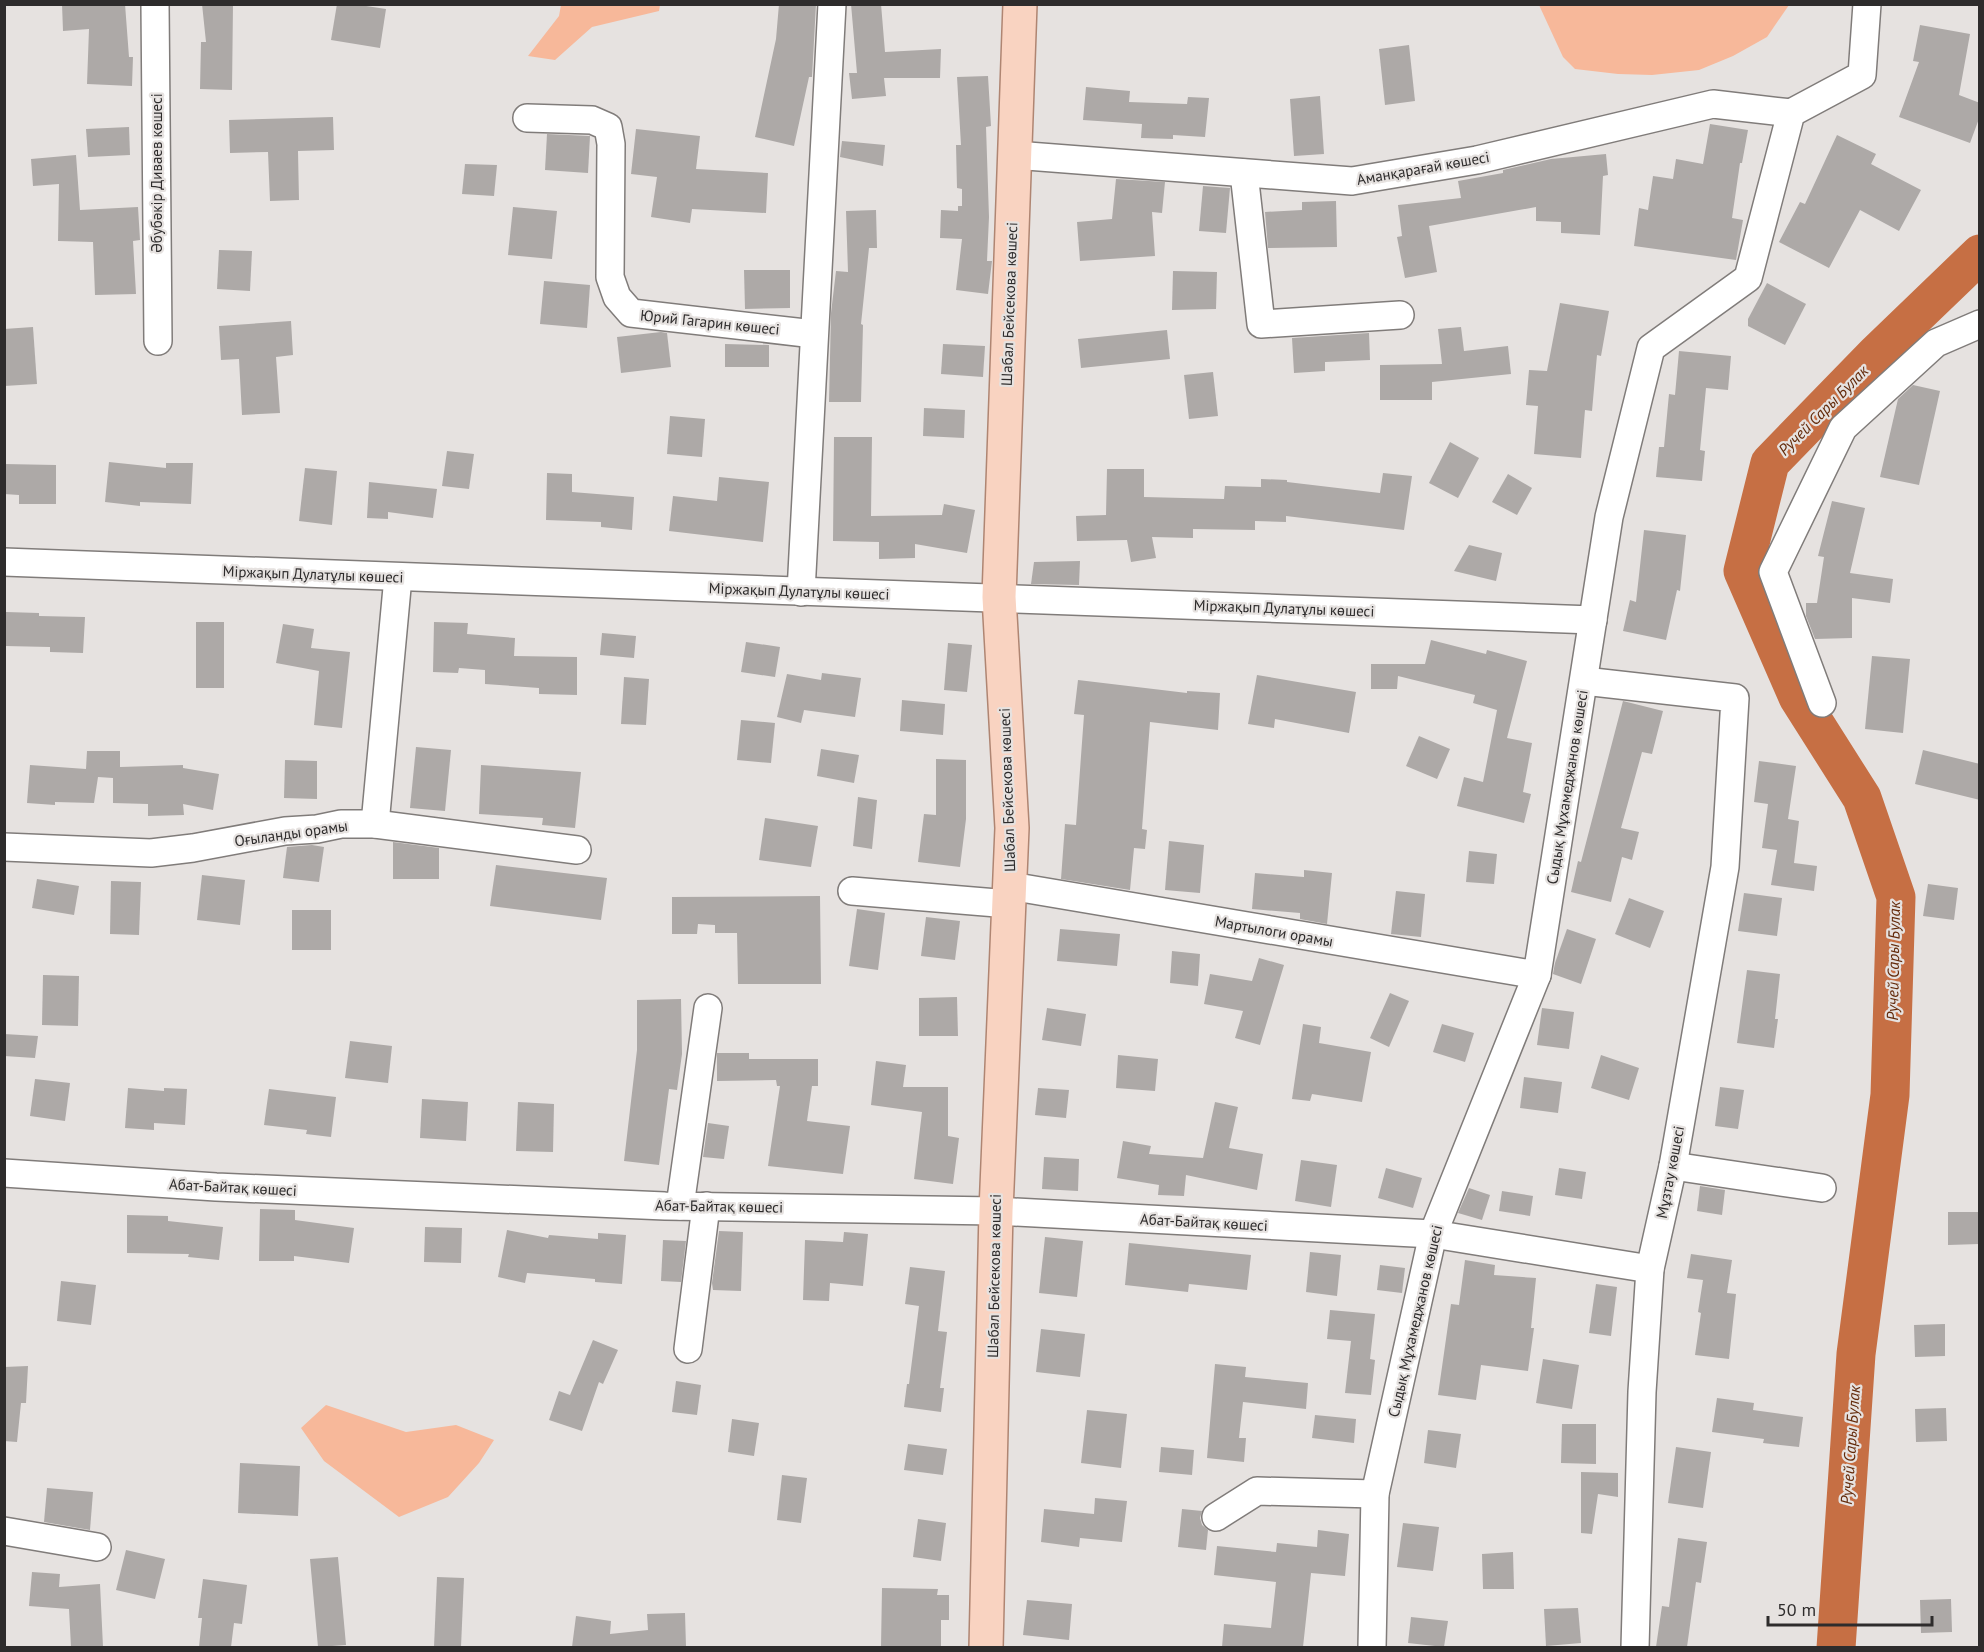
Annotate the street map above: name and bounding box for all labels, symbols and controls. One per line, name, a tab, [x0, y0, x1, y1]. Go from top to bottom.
street label: Әбубәкір Диваев көшесі	[147, 93, 166, 253]
street label: Аманқарағай көшесі	[1355, 147, 1491, 189]
street label: Шабал Бейсекова көшесі	[997, 222, 1021, 386]
street label: Юрий Гагарин көшесі	[639, 305, 781, 339]
water label: Ручей Сары Булак	[1774, 360, 1873, 459]
street label: Міржақып Дулатұлы көшесі	[222, 561, 404, 587]
street label: Міржақып Дулатұлы көшесі	[708, 578, 890, 604]
street label: Міржақып Дулатұлы көшесі	[1193, 595, 1375, 621]
street label: Сыдық Мұхамеджанов көшесі	[1542, 688, 1592, 886]
street label: Шабал Бейсекова көшесі	[995, 708, 1019, 872]
street label: Оғыланды орамы	[233, 816, 349, 850]
water label: Ручей Сары Булак	[1882, 900, 1904, 1021]
street label: Мартылоги орамы	[1213, 911, 1335, 951]
street label: Мұзтау көшесі	[1652, 1124, 1688, 1220]
street label: Абат-Байтақ көшесі	[169, 1174, 297, 1200]
street label: Шабал Бейсекова көшесі	[983, 1194, 1005, 1358]
street label: Абат-Байтақ көшесі	[655, 1195, 783, 1217]
street label: Абат-Байтақ көшесі	[1140, 1209, 1268, 1235]
street label: Сыдық Мұхамеджанов көшесі	[1384, 1223, 1446, 1419]
water label: Ручей Сары Булак	[1836, 1384, 1864, 1505]
scale bar	[1768, 1589, 1932, 1627]
text: 50 m	[1777, 1598, 1816, 1621]

